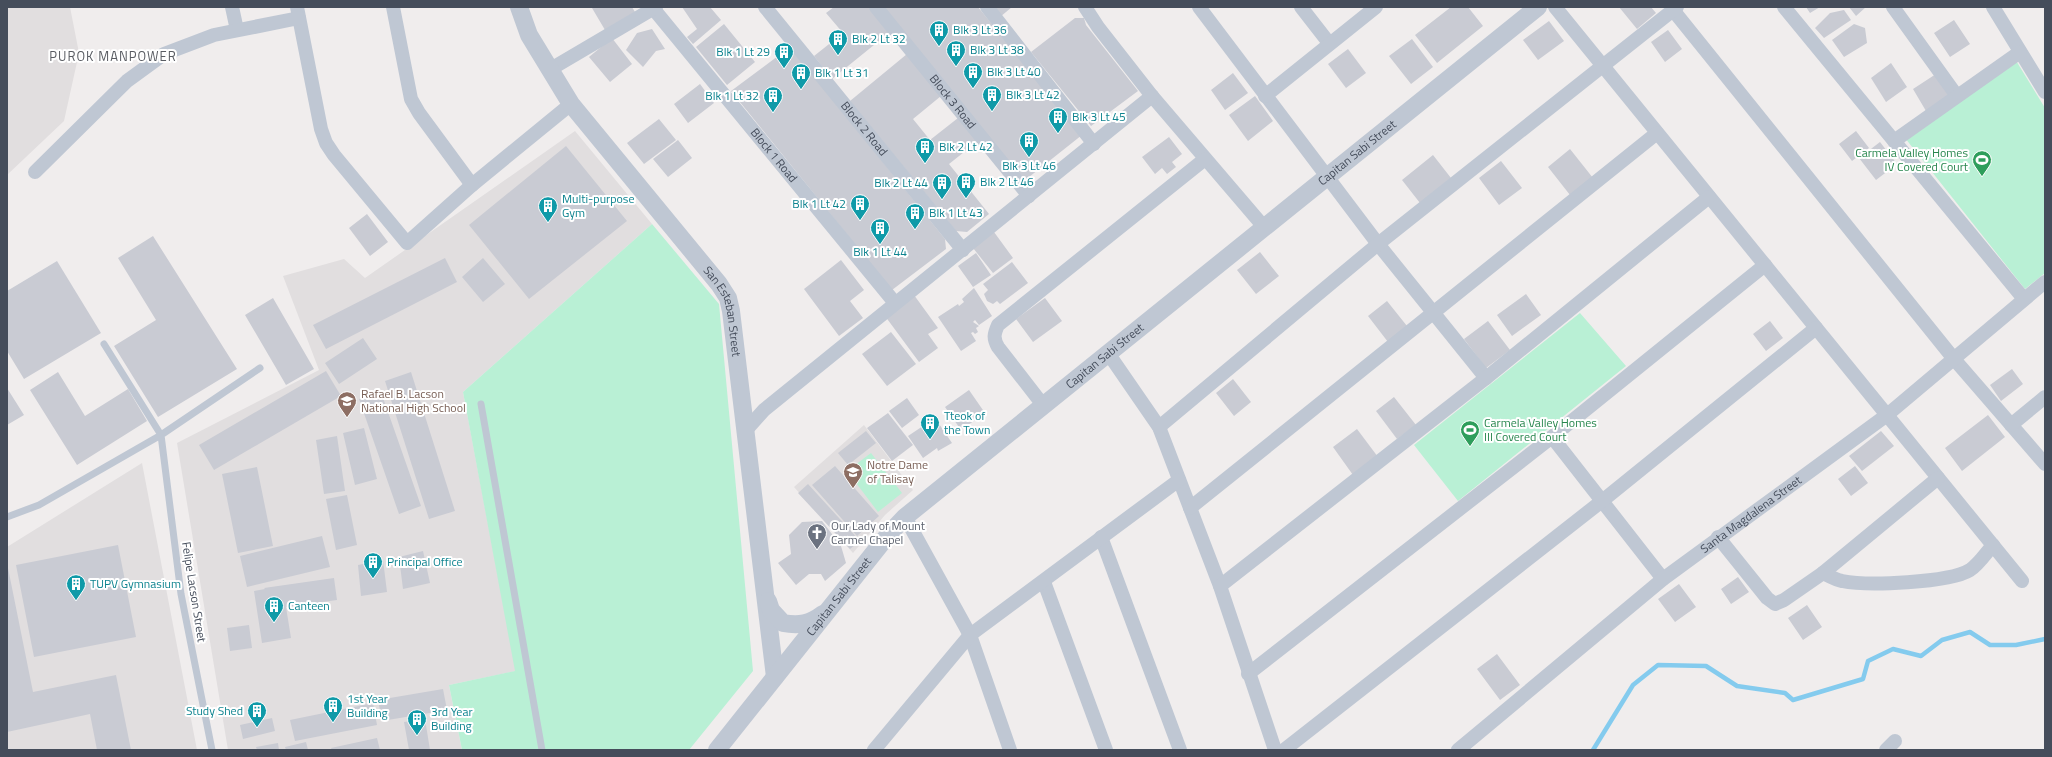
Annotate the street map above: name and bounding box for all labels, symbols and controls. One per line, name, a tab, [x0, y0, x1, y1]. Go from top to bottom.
building icon: Blk 3 Lt 36	[928, 19, 950, 47]
place label: Blk 3 Lt 36	[953, 20, 1007, 39]
building icon: Blk 2 Lt 32	[827, 28, 849, 56]
place label: Blk 2 Lt 32	[852, 29, 906, 48]
building icon: Blk 3 Lt 38	[945, 39, 967, 67]
place label: Blk 3 Lt 38	[970, 40, 1024, 59]
building icon: Blk 1 Lt 29	[773, 41, 795, 69]
place label: Blk 1 Lt 29	[716, 42, 770, 61]
district label: PUROK MANPOWER	[49, 46, 177, 66]
building icon: Blk 3 Lt 40	[962, 61, 984, 89]
building icon: Blk 1 Lt 31	[790, 62, 812, 90]
place label: Blk 3 Lt 40	[987, 62, 1041, 81]
place label: Blk 1 Lt 31	[815, 63, 869, 82]
street label: Block 3 Road	[925, 70, 981, 133]
building icon: Blk 3 Lt 42	[981, 84, 1003, 112]
building icon: Blk 1 Lt 32	[762, 85, 784, 113]
place label: Blk 3 Lt 42	[1006, 85, 1060, 104]
place label: Blk 1 Lt 32	[705, 86, 759, 105]
street label: Block 2 Road	[836, 97, 893, 160]
building icon: Blk 3 Lt 45	[1047, 106, 1069, 134]
place label: Blk 3 Lt 45	[1072, 107, 1126, 126]
street label: Capitan Sabi Street	[1313, 114, 1401, 190]
street label: Block 1 Road	[746, 124, 802, 186]
building icon: Blk 3 Lt 46	[1018, 130, 1040, 158]
building icon: Blk 2 Lt 42	[914, 136, 936, 164]
place label: Blk 2 Lt 42	[939, 137, 993, 156]
place label: Carmela Valley Homes IV Covered Court	[1855, 143, 1969, 176]
sports icon: Carmela Valley Homes IV Covered Court	[1971, 149, 1993, 177]
place label: Blk 3 Lt 46	[1002, 156, 1056, 175]
building icon: Blk 2 Lt 46	[955, 171, 977, 199]
building icon: Blk 2 Lt 44	[931, 172, 953, 200]
place label: Blk 2 Lt 46	[980, 172, 1034, 191]
place label: Blk 2 Lt 44	[874, 173, 928, 192]
place label: Multi-purpose Gym	[562, 189, 634, 222]
building icon: Blk 1 Lt 42	[849, 193, 871, 221]
place label: Blk 1 Lt 42	[792, 194, 846, 213]
building icon: Multi-purpose Gym	[537, 195, 559, 223]
building icon: Blk 1 Lt 43	[904, 202, 926, 230]
place label: Blk 1 Lt 43	[929, 203, 983, 222]
building icon: Blk 1 Lt 44	[869, 217, 891, 245]
place label: Blk 1 Lt 44	[853, 242, 907, 261]
street label: San Esteban Street	[699, 262, 746, 358]
street label: Capitan Sabi Street	[1061, 318, 1148, 393]
place label: Rafael B. Lacson National High School	[361, 384, 466, 417]
school or university icon: Rafael B. Lacson National High School	[336, 390, 358, 418]
place label: Tteok of the Town	[944, 406, 990, 439]
building icon: Tteok of the Town	[919, 412, 941, 440]
place label: Carmela Valley Homes III Covered Court	[1484, 413, 1597, 446]
sports icon: Carmela Valley Homes III Covered Court	[1459, 419, 1481, 447]
place label: Notre Dame of Talisay	[867, 455, 928, 488]
school or university icon: Notre Dame of Talisay	[842, 461, 864, 489]
street label: Santa Magdalena Street	[1696, 470, 1806, 558]
place label: Our Lady of Mount Carmel Chapel	[831, 516, 926, 549]
church icon: Our Lady of Mount Carmel Chapel	[806, 522, 828, 550]
street label: Felipe Lacson Street	[177, 540, 212, 644]
building icon: Principal Office	[362, 551, 384, 579]
place label: Principal Office	[387, 552, 463, 571]
street label: Capitan Sabi Street	[801, 552, 876, 640]
building icon: TUPV Gymnasium	[65, 573, 87, 601]
place label: TUPV Gymnasium	[90, 574, 181, 593]
building icon: Canteen	[263, 595, 285, 623]
place label: Canteen	[288, 596, 330, 615]
place label: 1st Year Building	[347, 689, 388, 722]
building icon: 1st Year Building	[322, 695, 344, 723]
building icon: Study Shed	[246, 700, 268, 728]
place label: Study Shed	[186, 701, 243, 720]
place label: 3rd Year Building	[431, 702, 473, 735]
building icon: 3rd Year Building	[406, 708, 428, 736]

